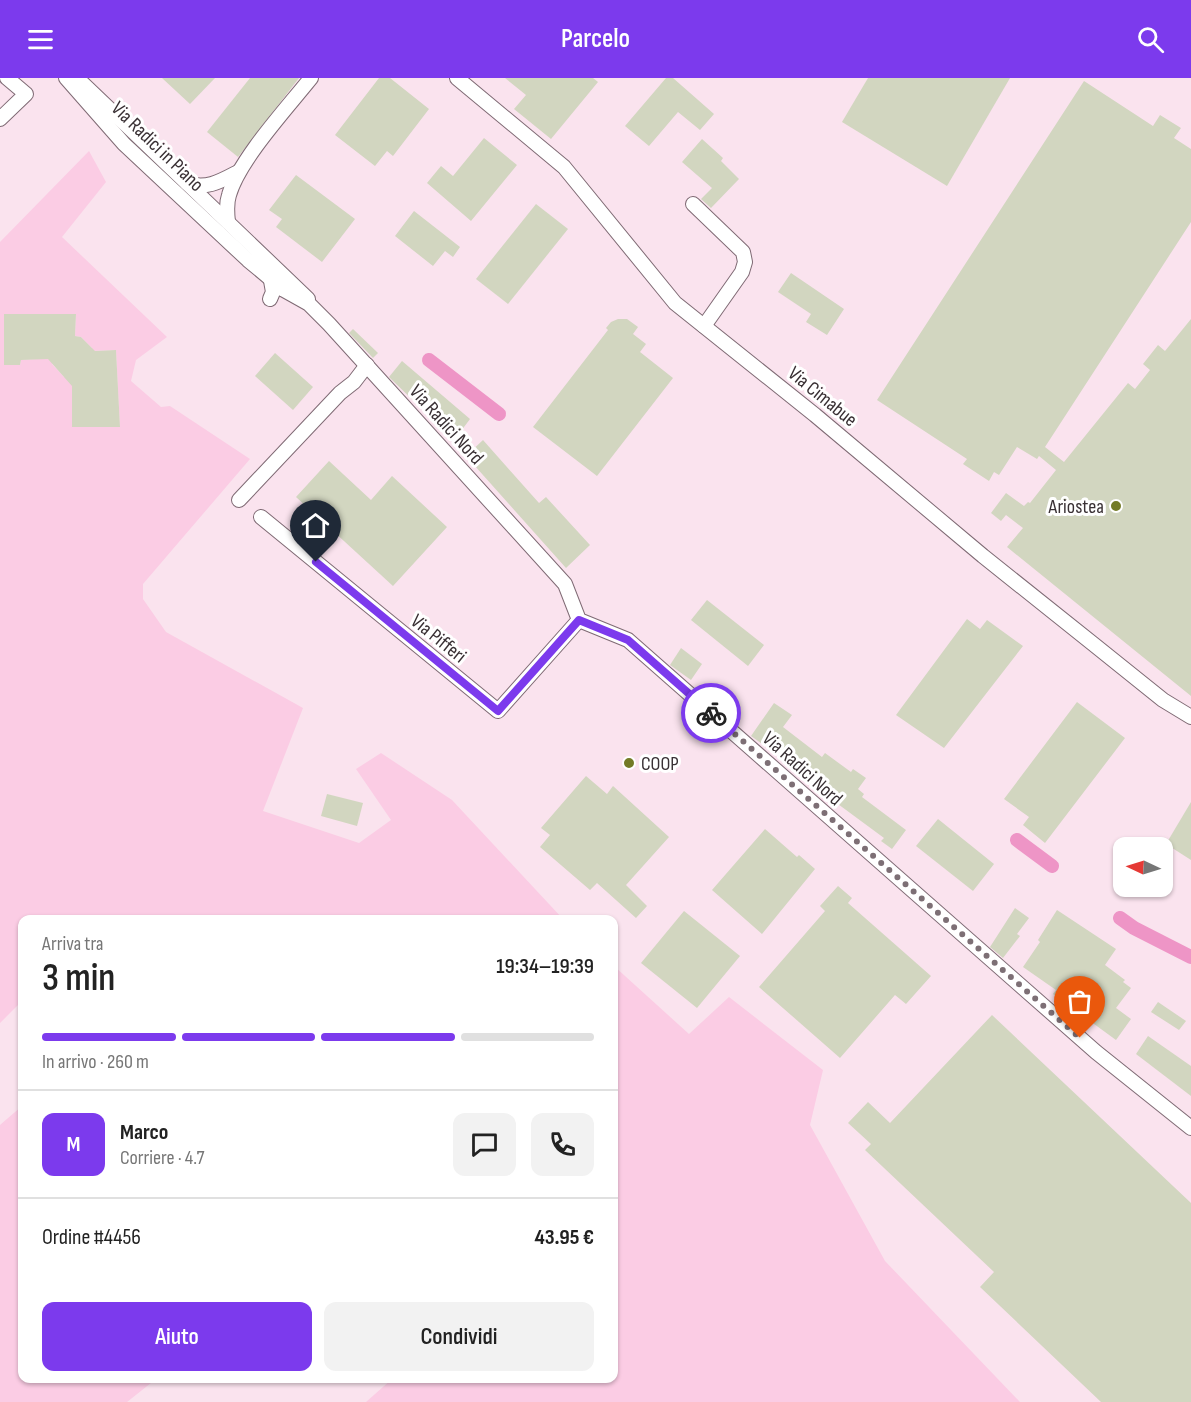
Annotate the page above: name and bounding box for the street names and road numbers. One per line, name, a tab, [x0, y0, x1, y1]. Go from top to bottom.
street label: Via Radici in Piano	[106, 97, 209, 197]
street label: Via Cimabue	[783, 362, 862, 432]
street label: Via Radici Nord	[404, 380, 488, 470]
street label: Via Pifferi	[406, 609, 471, 668]
street label: Via Radici Nord	[757, 727, 847, 811]

